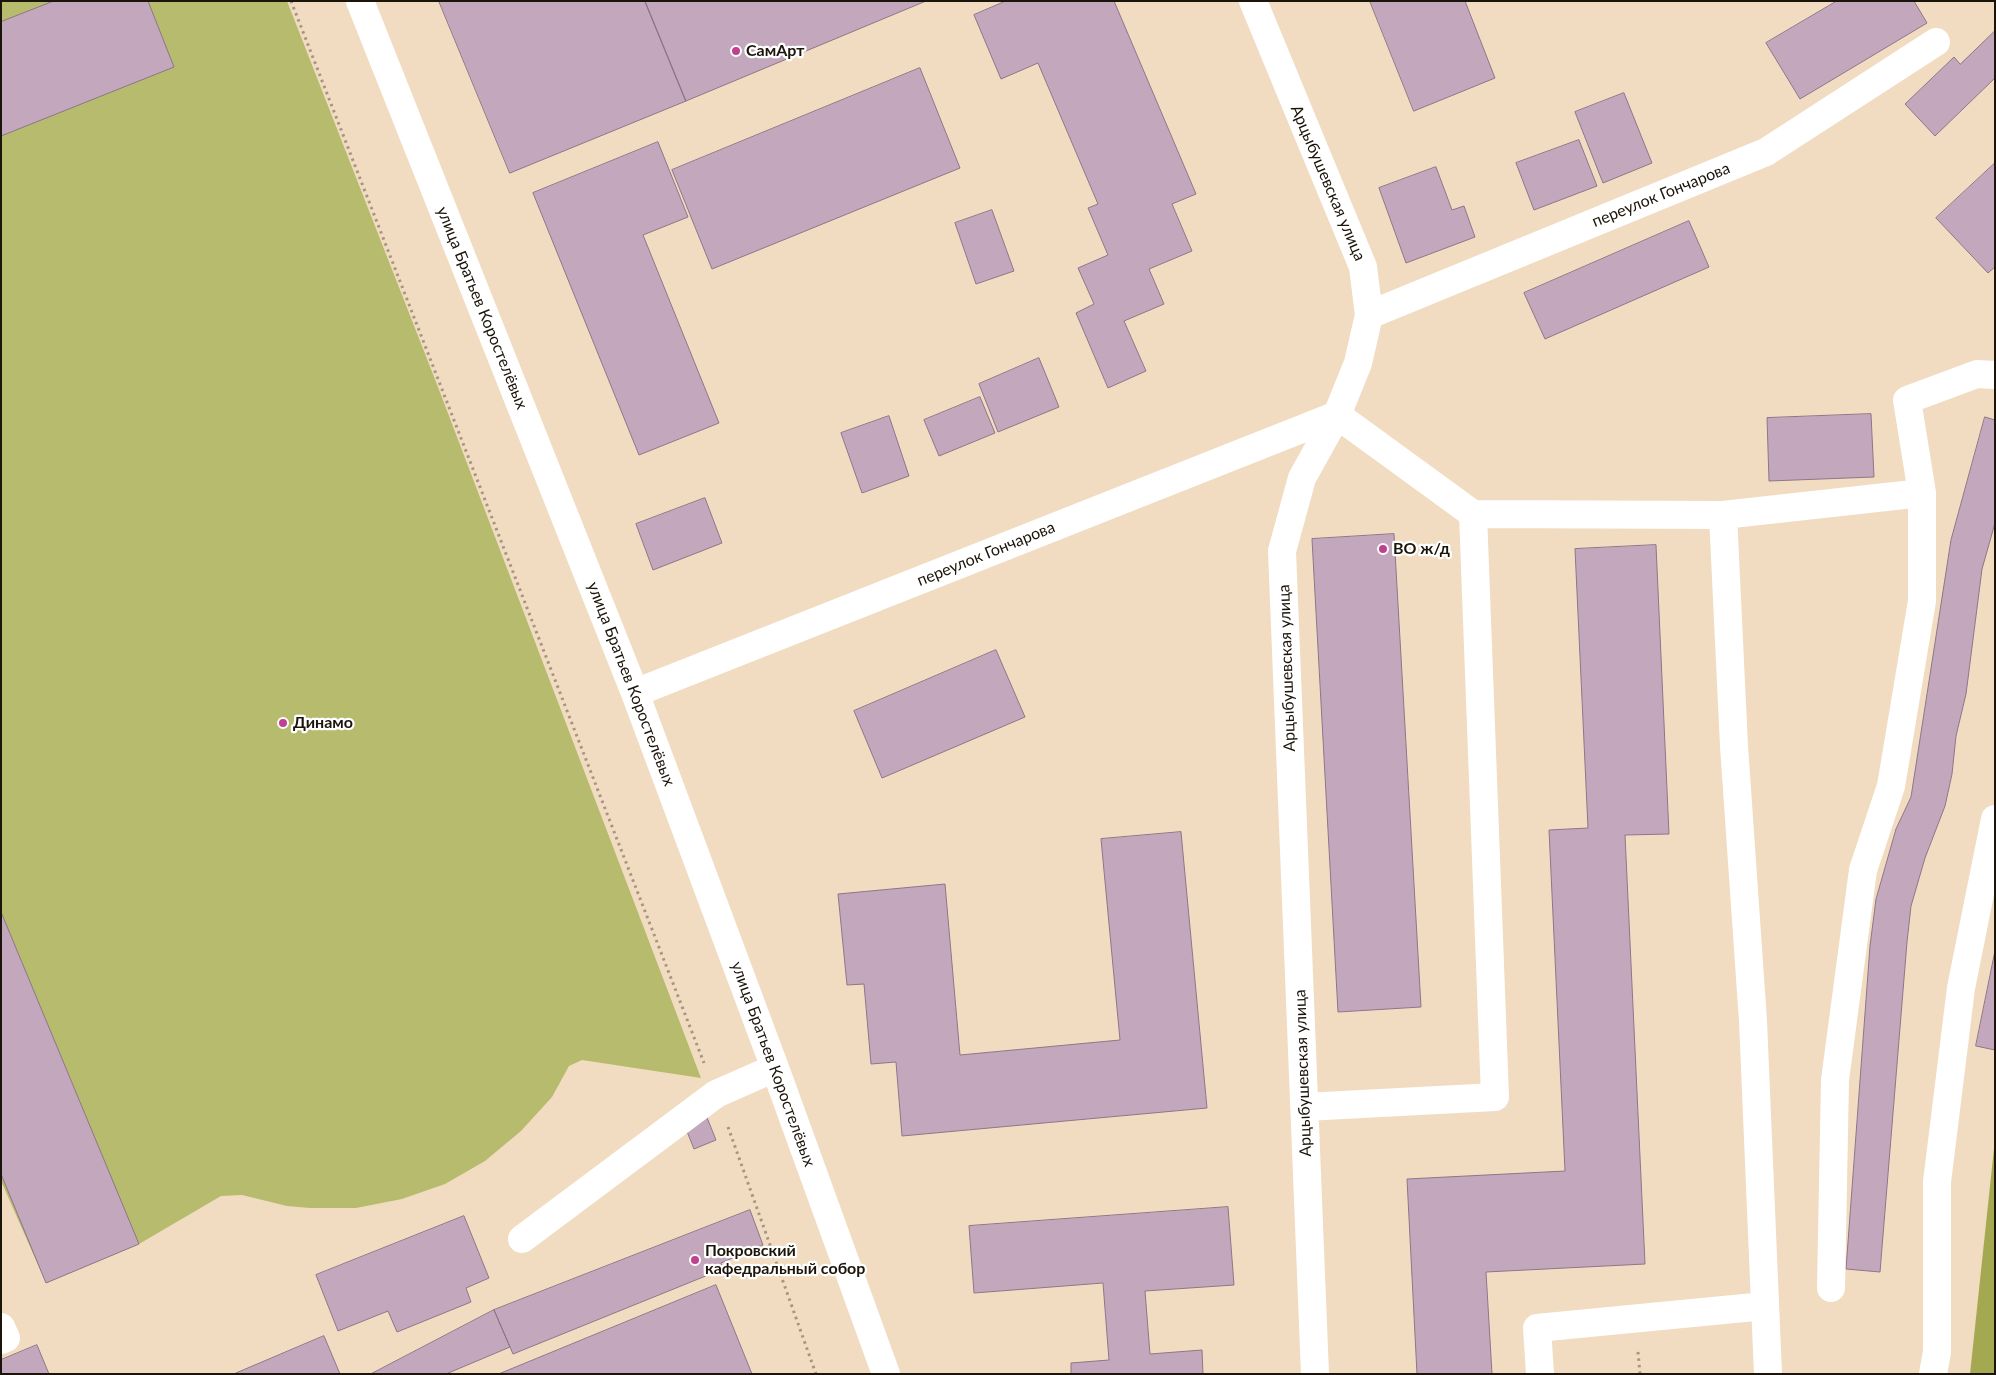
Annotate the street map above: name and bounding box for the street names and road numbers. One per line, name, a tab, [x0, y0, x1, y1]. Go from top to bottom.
street label: Арцыбушевская улица	[1286, 102, 1370, 264]
street label: переулок Гончарова	[1589, 159, 1733, 231]
street label: улица Братьев Коростелёвых	[432, 204, 532, 412]
street label: переулок Гончарова	[914, 518, 1058, 590]
street label: улица Братьев Коростелёвых	[583, 579, 679, 789]
street label: Арцыбушевская улица	[1274, 584, 1300, 752]
street label: улица Братьев Коростелёвых	[727, 959, 819, 1169]
street label: Арцыбушевская улица	[1290, 989, 1316, 1157]

